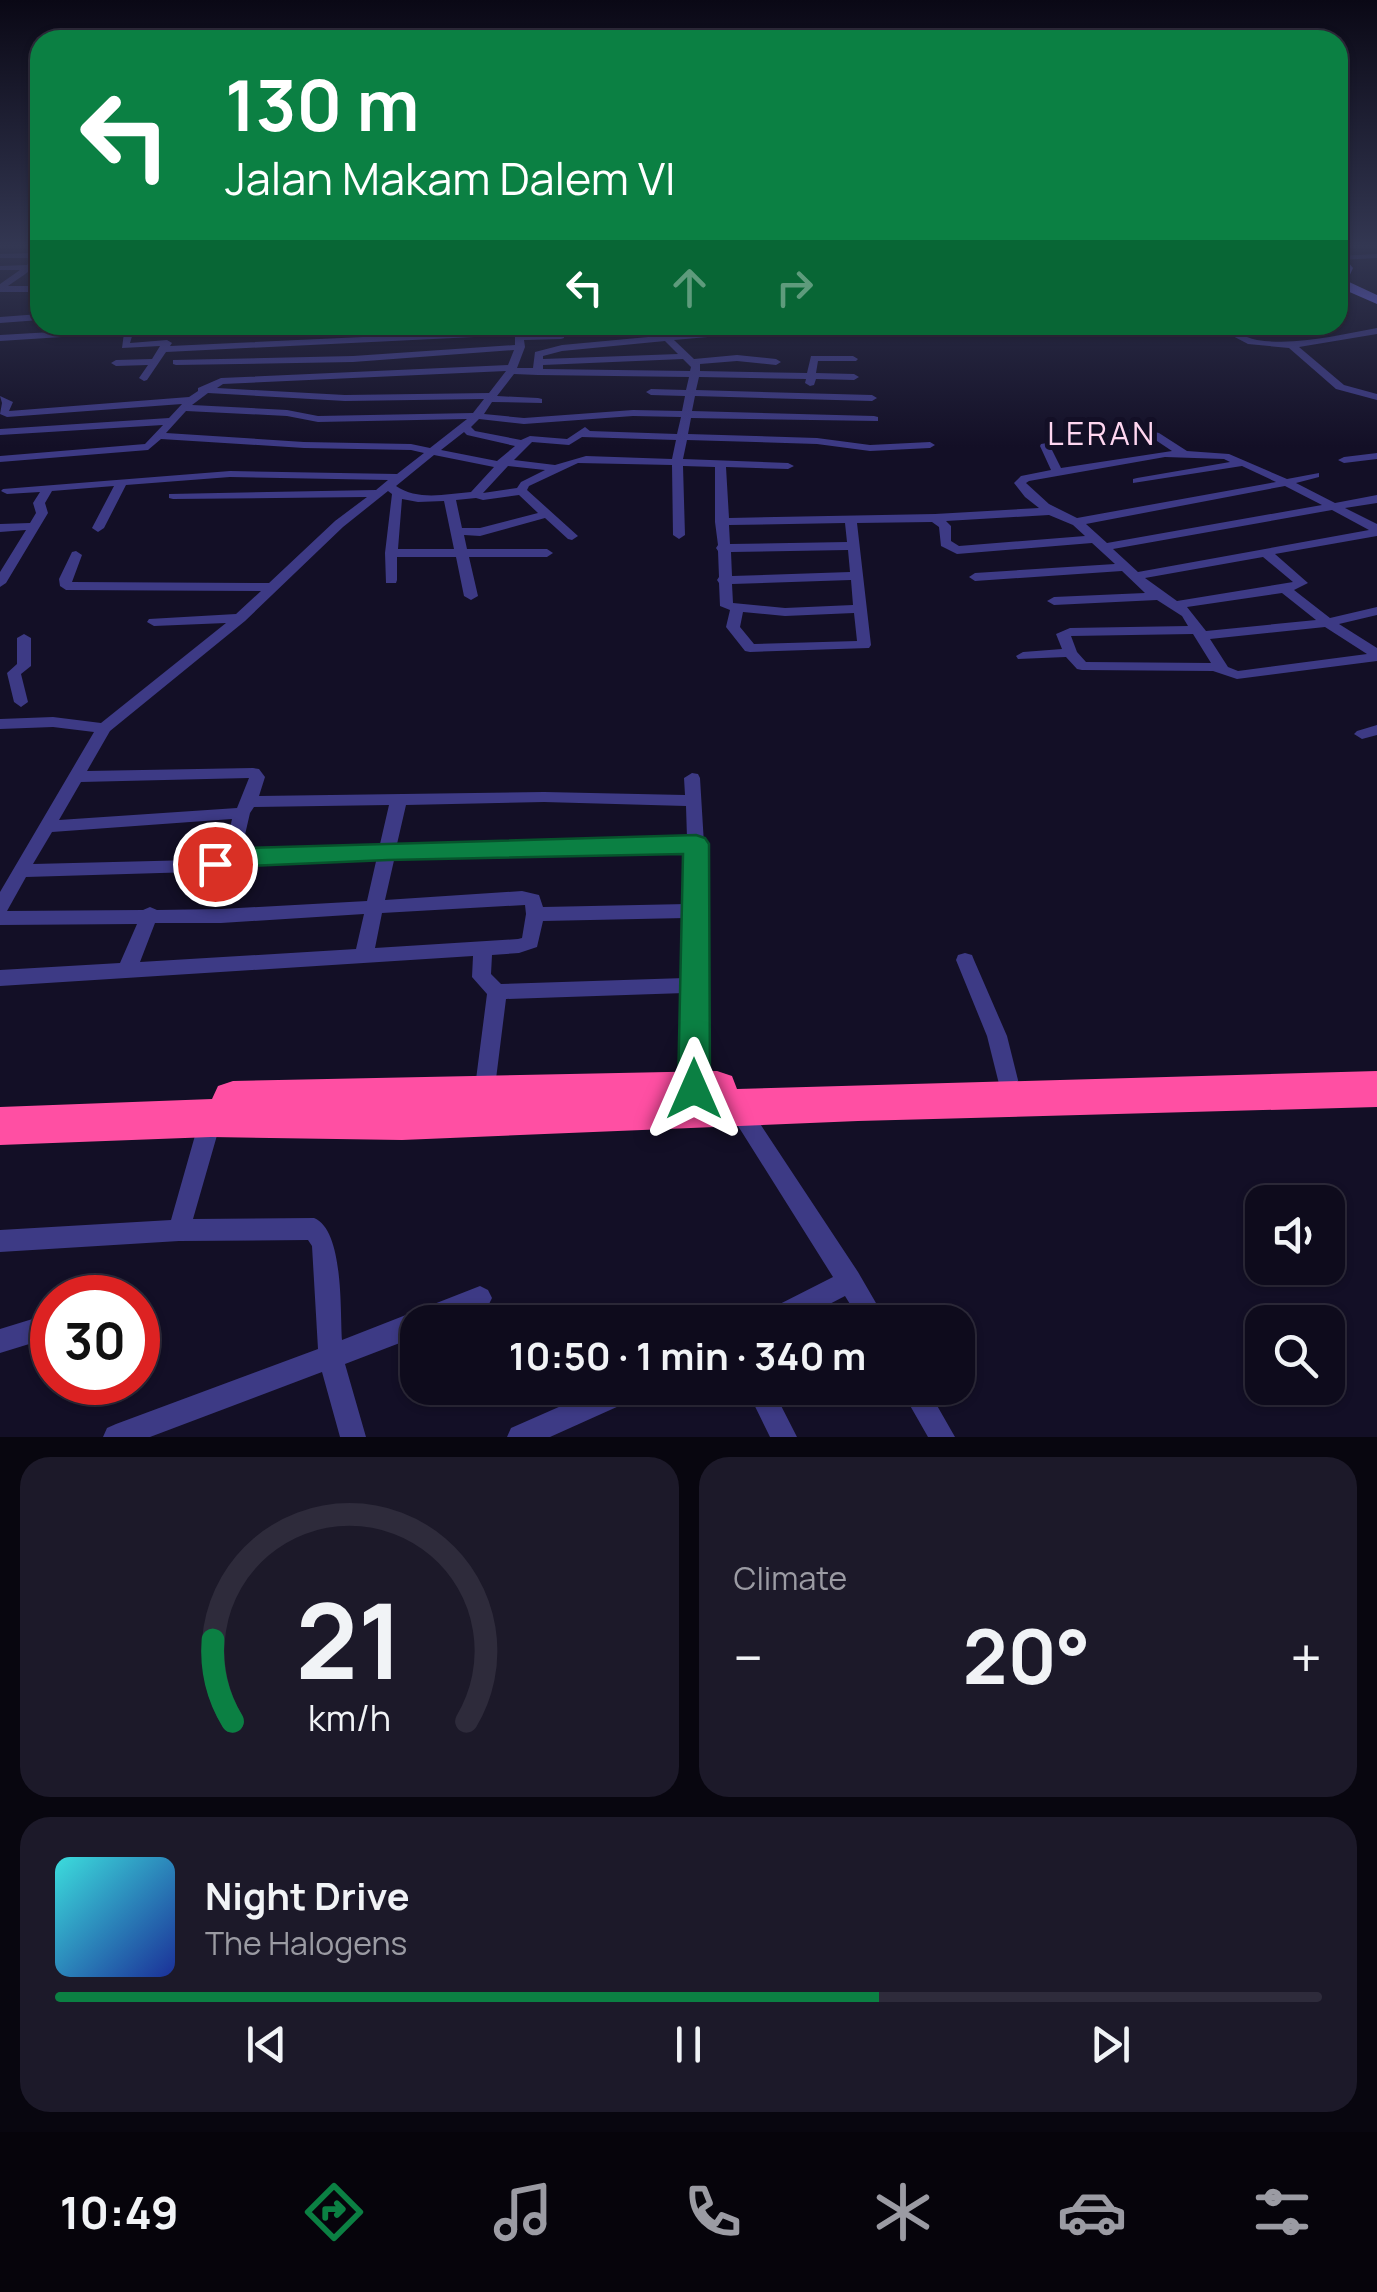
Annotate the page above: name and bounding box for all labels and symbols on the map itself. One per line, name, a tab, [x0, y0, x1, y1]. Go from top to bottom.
district label: LERAN	[1047, 411, 1157, 455]
pin	[173, 822, 258, 907]
position arrow	[642, 1037, 746, 1141]
speed limit sign: 30	[30, 1275, 160, 1405]

